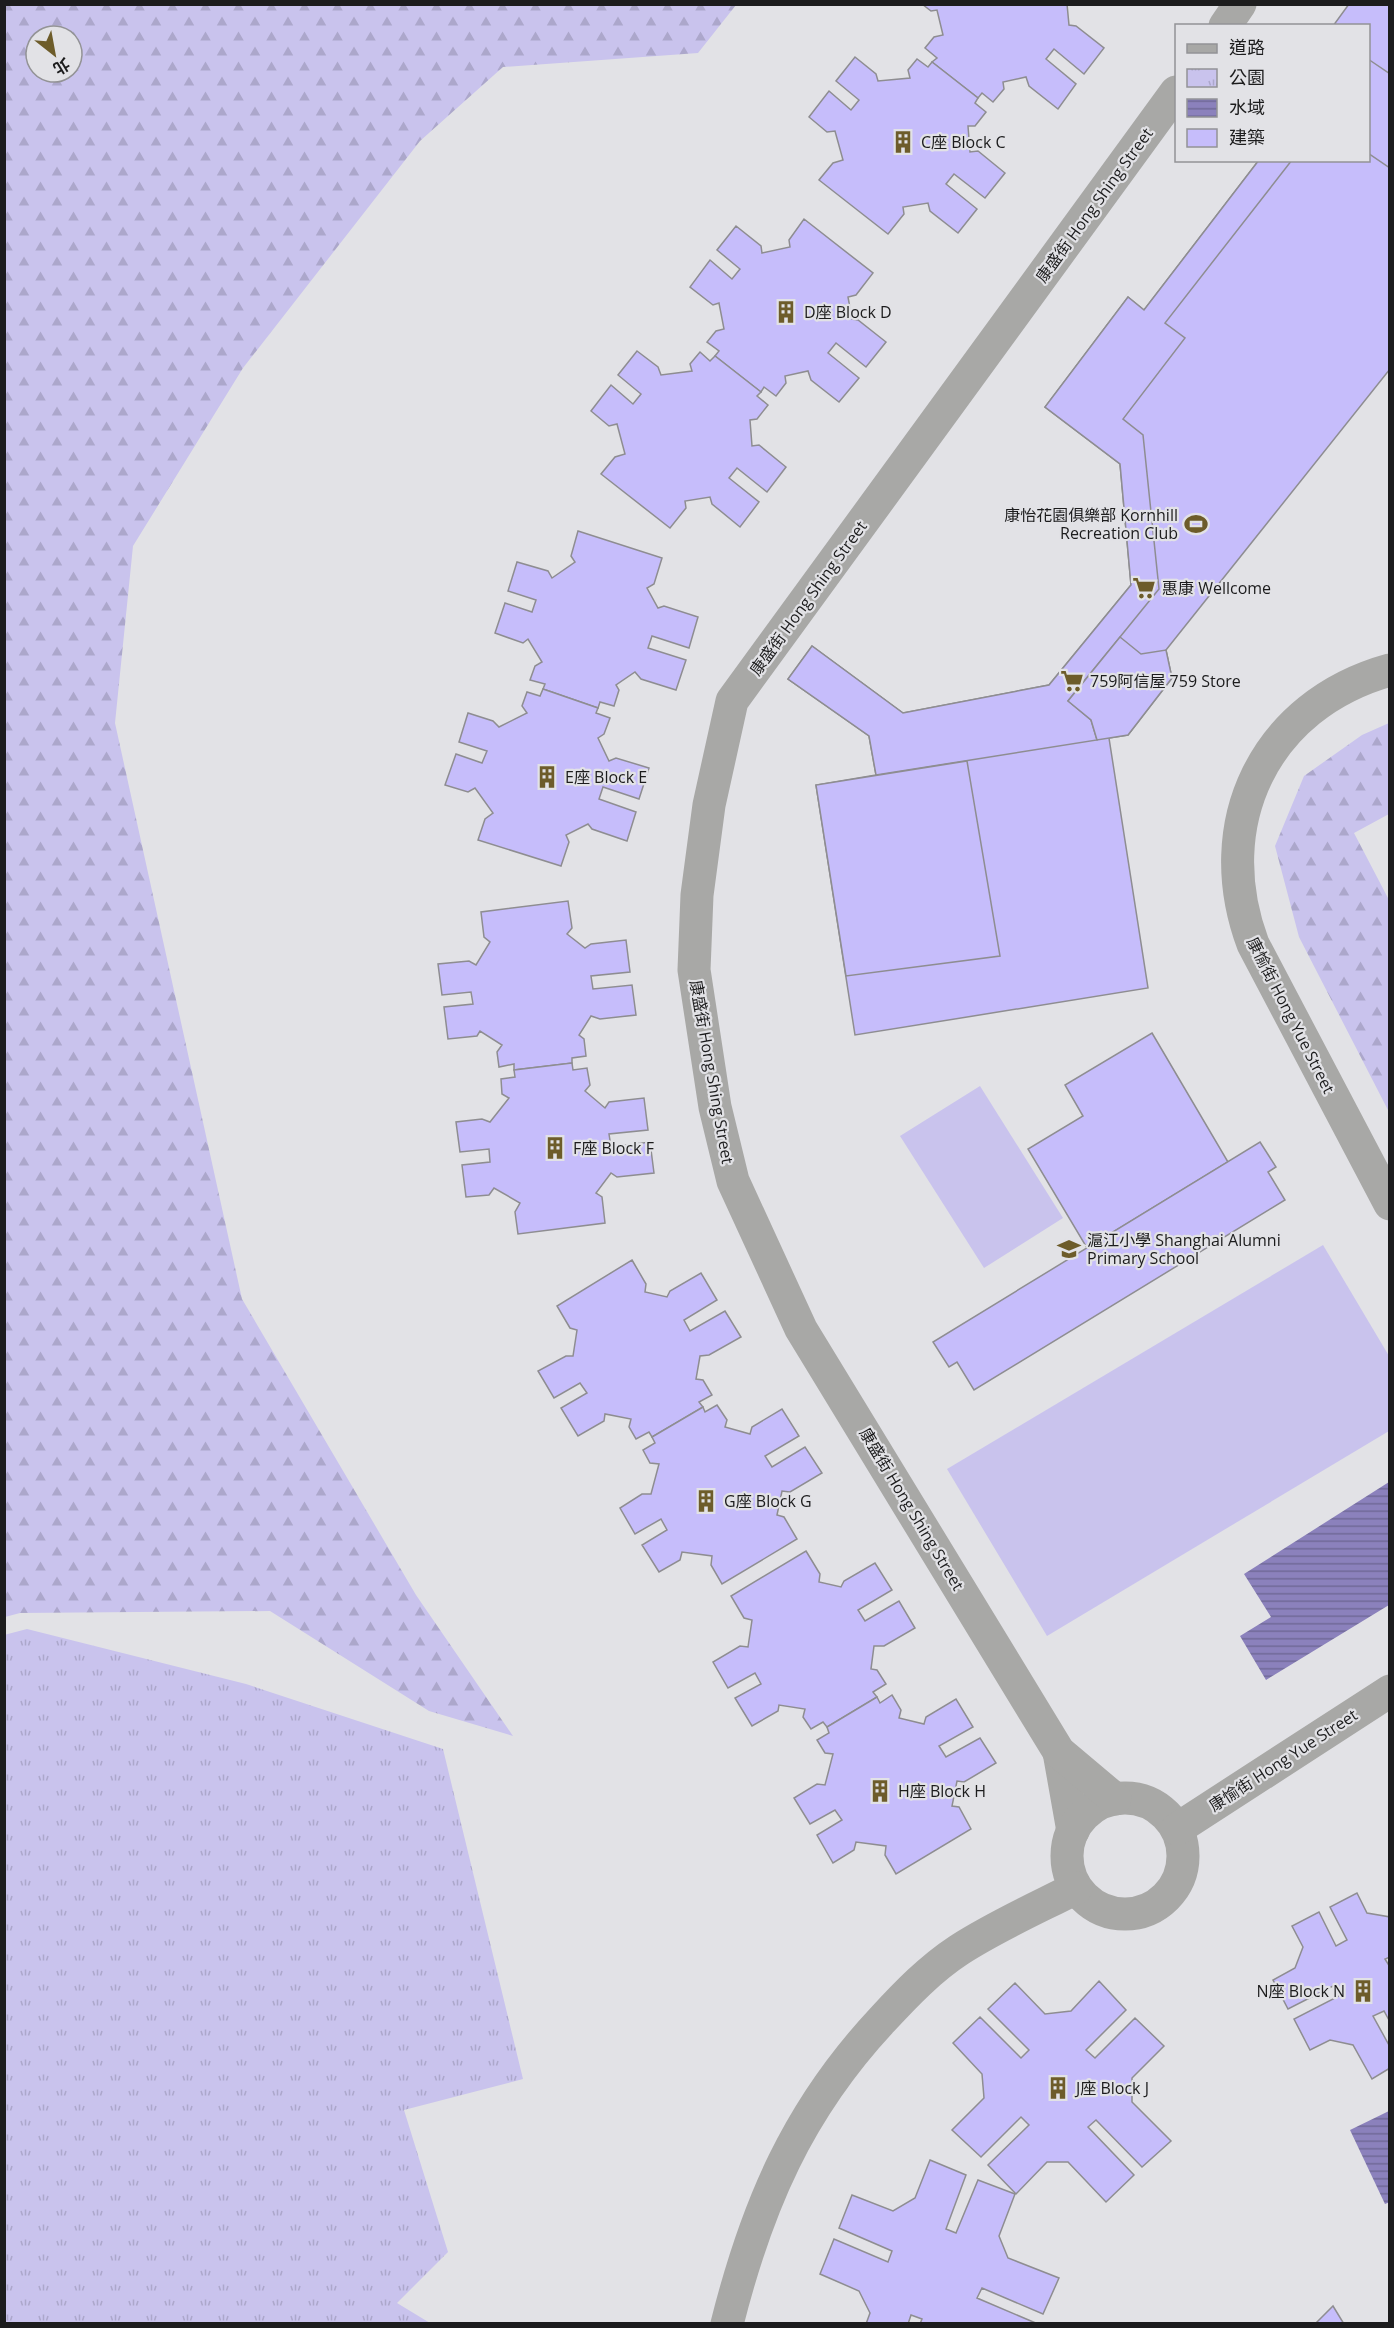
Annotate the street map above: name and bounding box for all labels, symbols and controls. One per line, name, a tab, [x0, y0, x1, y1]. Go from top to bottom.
north arrow	[24, 24, 84, 84]
legend	[1175, 24, 1370, 162]
text: 道路	[1229, 35, 1265, 59]
text: 北	[49, 53, 74, 80]
text: 公園	[1229, 65, 1265, 89]
text: 水域	[1229, 95, 1265, 119]
street label: 康盛街 Hong Shing Street	[1030, 123, 1158, 287]
text: 建築	[1229, 125, 1265, 149]
building icon: C座 Block C	[890, 129, 916, 155]
place label: C座 Block C	[921, 131, 1006, 153]
building icon: D座 Block D	[773, 299, 799, 325]
place label: D座 Block D	[804, 301, 892, 323]
place label: 康怡花園俱樂部 Kornhill Recreation Club	[1004, 504, 1178, 544]
sports icon: 康怡花園俱樂部 Kornhill Recreation Club	[1183, 511, 1209, 537]
street label: 康盛街 Hong Shing Street	[744, 516, 872, 680]
supermarket icon: 惠康 Wellcome	[1131, 575, 1157, 601]
place label: 惠康 Wellcome	[1162, 577, 1271, 599]
supermarket icon: 759阿信屋 759 Store	[1059, 668, 1085, 694]
place label: 759阿信屋 759 Store	[1090, 670, 1241, 692]
building icon: E座 Block E	[534, 764, 560, 790]
place label: E座 Block E	[565, 766, 647, 788]
street label: 康愉街 Hong Yue Street	[1242, 933, 1340, 1097]
street label: 康盛街 Hong Shing Street	[685, 978, 739, 1166]
building icon: F座 Block F	[542, 1135, 568, 1161]
place label: F座 Block F	[573, 1137, 654, 1159]
place label: 滬江小學 Shanghai Alumni Primary School	[1087, 1229, 1281, 1269]
school or university icon: 滬江小學 Shanghai Alumni Primary School	[1056, 1236, 1082, 1262]
street label: 康盛街 Hong Shing Street	[855, 1424, 970, 1595]
building icon: G座 Block G	[693, 1488, 719, 1514]
place label: G座 Block G	[724, 1490, 812, 1512]
street label: 康愉街 Hong Yue Street	[1205, 1704, 1362, 1816]
building icon: H座 Block H	[867, 1778, 893, 1804]
place label: H座 Block H	[898, 1780, 986, 1802]
building icon: N座 Block N	[1350, 1978, 1376, 2004]
place label: N座 Block N	[1257, 1980, 1345, 2002]
building icon: J座 Block J	[1045, 2075, 1071, 2101]
place label: J座 Block J	[1074, 2077, 1149, 2099]

